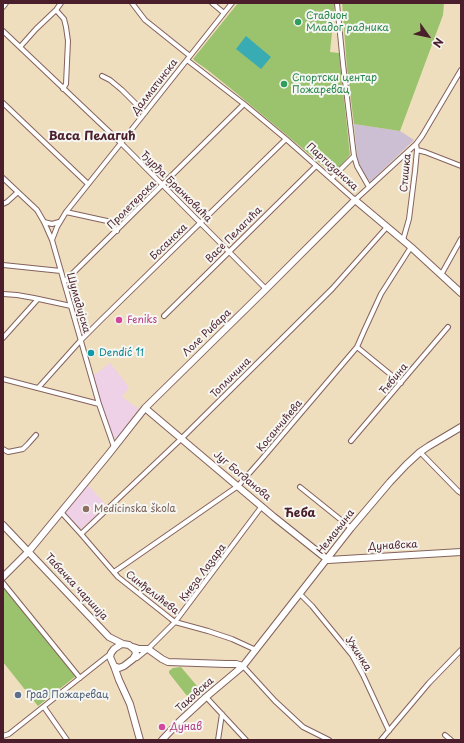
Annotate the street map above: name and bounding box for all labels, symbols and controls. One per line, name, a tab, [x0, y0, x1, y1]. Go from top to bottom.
place label: Стадион Младог радника	[306, 10, 389, 34]
north arrow	[408, 16, 448, 56]
marker: Стадион Младог радника	[293, 17, 303, 27]
text: N	[429, 35, 448, 51]
street label: Далматинска	[130, 57, 180, 117]
place label: Спортски центар Пожаревац	[292, 72, 377, 96]
marker: Спортски центар Пожаревац	[279, 79, 289, 89]
district label: Васа Пелагић	[48, 130, 136, 144]
street label: Партизанска	[304, 141, 360, 193]
street label: Ђурђа Бранковића	[138, 149, 214, 225]
street label: Стишка	[398, 153, 414, 193]
street label: Пролетерска	[105, 178, 159, 232]
street label: Васе Пелагића	[203, 204, 265, 266]
street label: Босанска	[148, 221, 190, 263]
street label: Шумадијска	[64, 271, 92, 335]
street label: Лоле Рибара	[180, 307, 234, 359]
place label: Feniks	[127, 314, 157, 326]
marker: Feniks	[114, 315, 124, 325]
place label: Dendić 11	[99, 347, 144, 359]
marker: Dendić 11	[86, 348, 96, 358]
street label: Топличина	[208, 355, 254, 401]
street label: Ћебина	[378, 361, 410, 397]
street label: Косанчићева	[255, 398, 305, 454]
street label: Југ Богданова	[211, 449, 273, 503]
place label: Medicinska škola	[94, 503, 176, 515]
marker: Medicinska škola	[81, 504, 91, 514]
district label: Ћеба	[284, 507, 316, 521]
street label: Немањина	[315, 507, 357, 557]
street label: Дунавска	[368, 539, 418, 553]
street label: Кнеза Лазара	[177, 542, 229, 604]
street label: Табачка чаршија	[42, 551, 110, 623]
street label: Синђелићева	[123, 568, 181, 618]
street label: Ужичка	[343, 635, 373, 673]
street label: Таковска	[174, 675, 216, 715]
place label: Град Пожаревац	[26, 689, 109, 701]
marker: Град Пожаревац	[13, 690, 23, 700]
place label: Дунав	[170, 721, 202, 733]
marker: Дунав	[157, 722, 167, 732]

